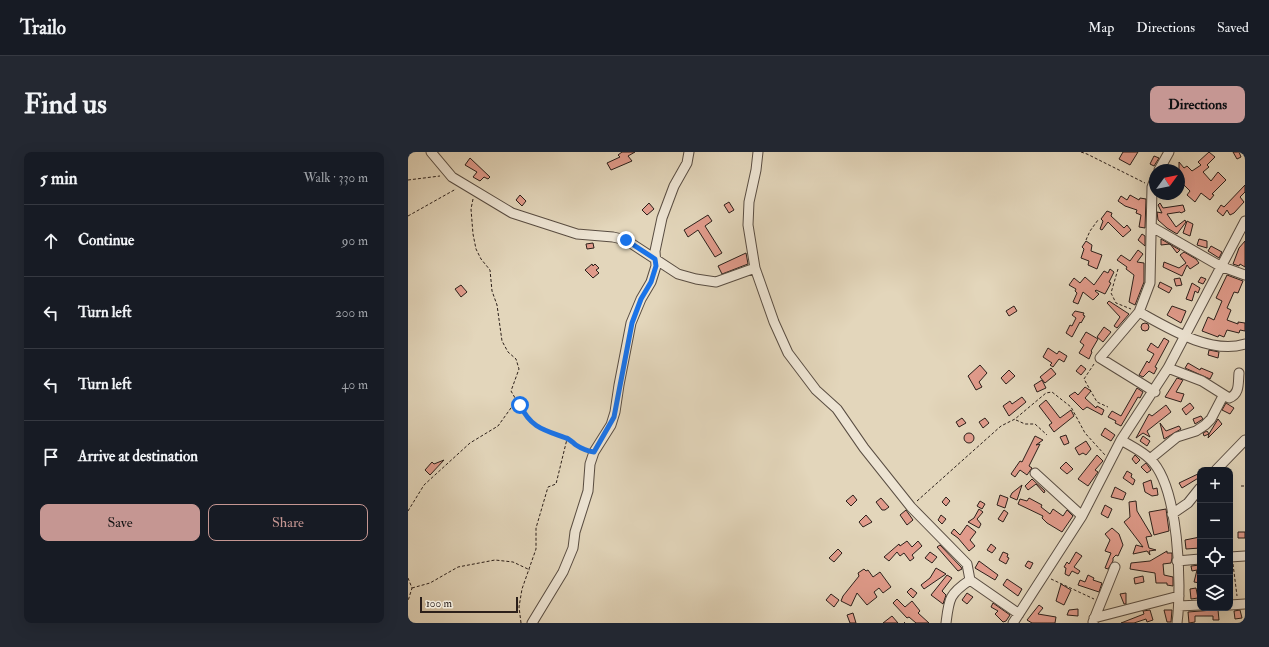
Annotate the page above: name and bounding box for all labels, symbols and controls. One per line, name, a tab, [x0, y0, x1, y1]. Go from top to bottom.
text: Trailo	[20, 16, 66, 40]
text: Map	[1088, 19, 1114, 36]
text: Directions	[1136, 19, 1195, 36]
text: Saved	[1217, 19, 1249, 36]
button: Directions	[1150, 86, 1245, 123]
text: Find us	[24, 87, 107, 122]
north arrow	[1149, 164, 1185, 200]
text: 5 min	[40, 168, 78, 189]
text: Walk · 330 m	[304, 170, 368, 186]
icon: ahead	[40, 230, 62, 252]
text: Continue	[78, 231, 134, 250]
route end	[617, 231, 635, 249]
text: 90 m	[342, 233, 368, 249]
icon: left	[40, 302, 62, 324]
text: Turn left	[78, 303, 132, 322]
text: 200 m	[335, 305, 368, 321]
icon: left	[40, 374, 62, 396]
text: Turn left	[78, 375, 132, 394]
text: 40 m	[342, 377, 368, 393]
route start	[511, 396, 529, 414]
icon: arrive	[40, 446, 62, 468]
text: Arrive at destination	[78, 447, 198, 466]
map controls	[1197, 467, 1233, 611]
button: +	[1197, 467, 1233, 503]
button: −	[1197, 503, 1233, 539]
button: Save	[40, 504, 200, 541]
button: Share	[208, 504, 368, 541]
button: locate	[1197, 539, 1233, 575]
button: layers	[1197, 575, 1233, 611]
scale bar	[420, 595, 518, 614]
text: 100 m	[426, 597, 452, 610]

